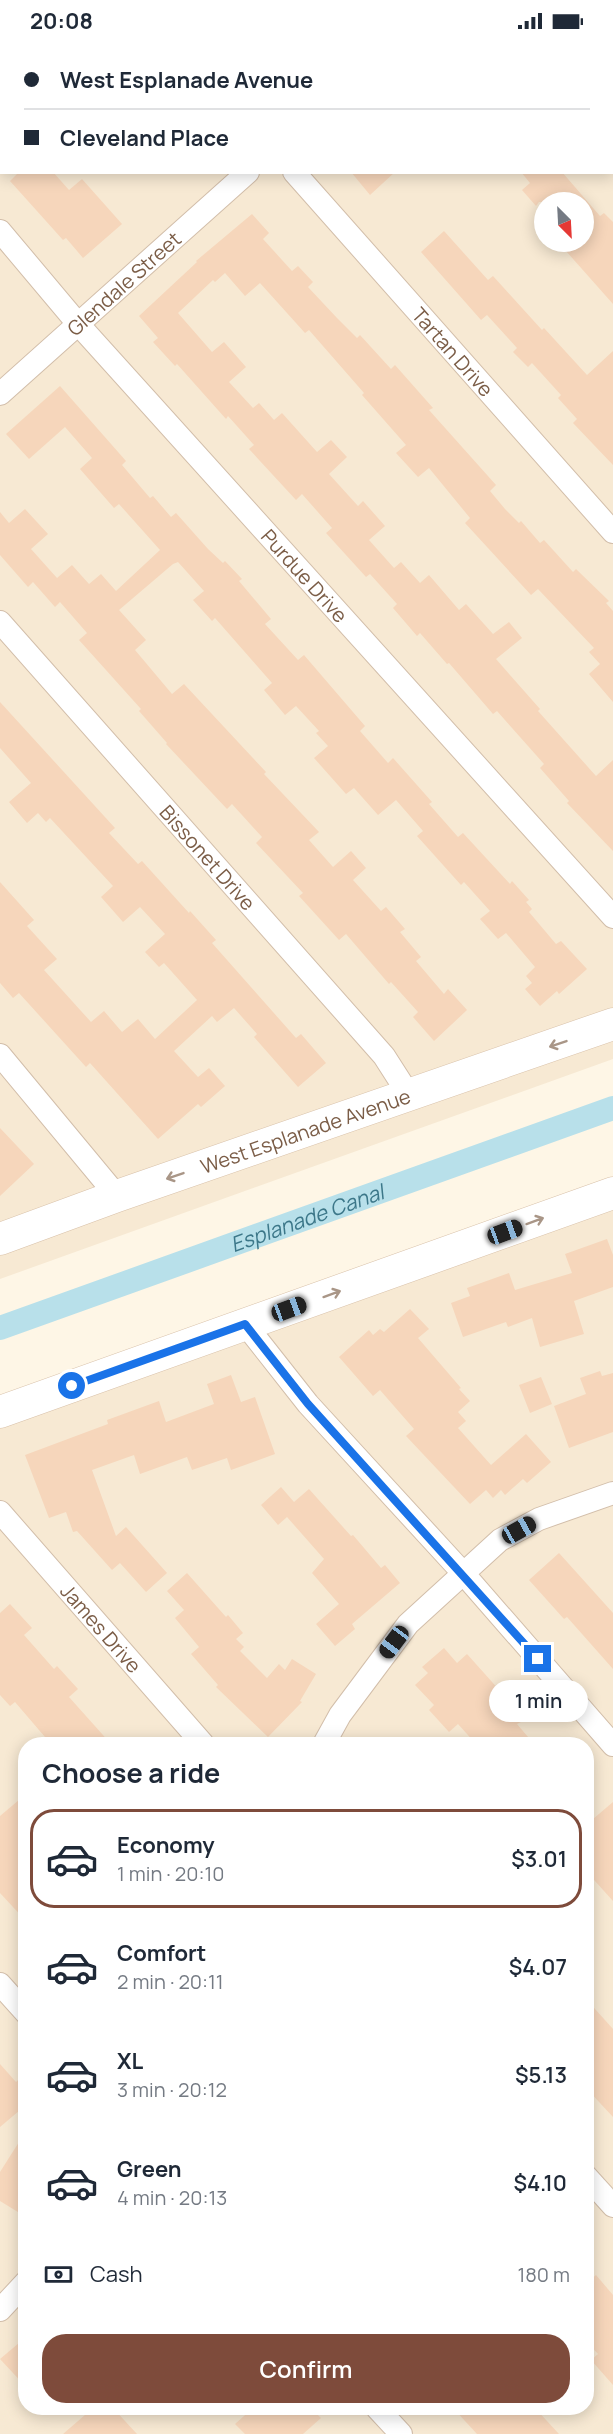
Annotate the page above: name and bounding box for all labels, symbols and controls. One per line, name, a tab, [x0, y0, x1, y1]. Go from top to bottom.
text: 20:08	[30, 6, 93, 36]
text: West Esplanade Avenue	[60, 65, 313, 95]
text: Cleveland Place	[60, 123, 229, 153]
north arrow	[534, 192, 594, 252]
map controls	[534, 192, 594, 252]
street label: Glendale Street	[61, 225, 186, 341]
street label: Tartan Drive	[406, 301, 500, 402]
street label: Purdue Drive	[256, 523, 354, 628]
street label: Bissonet Drive	[154, 799, 262, 916]
one-way arrow	[549, 1039, 568, 1050]
street label: West Esplanade Avenue	[197, 1082, 414, 1180]
one-way arrow	[166, 1171, 185, 1182]
water label: Esplanade Canal	[226, 1176, 390, 1258]
one-way arrow	[526, 1215, 544, 1226]
car	[485, 1217, 525, 1247]
one-way arrow	[322, 1287, 341, 1298]
car	[269, 1294, 309, 1324]
route start	[58, 1372, 85, 1399]
car	[499, 1513, 539, 1547]
street label: James Drive	[55, 1577, 148, 1678]
car	[376, 1622, 412, 1662]
route end	[524, 1645, 551, 1672]
callout: 1 min	[488, 1680, 588, 1722]
text: 1 min	[515, 1687, 562, 1714]
text: Choose a ride	[42, 1754, 220, 1791]
text: Economy	[117, 1830, 215, 1860]
icon: car	[45, 1832, 99, 1886]
text: $3.01	[511, 1844, 567, 1874]
text: 1 min · 20:10	[117, 1860, 224, 1887]
text: Comfort	[117, 1938, 206, 1968]
icon: car	[45, 1940, 99, 1994]
text: $4.07	[509, 1952, 567, 1982]
text: 2 min · 20:11	[117, 1968, 224, 1995]
text: XL	[117, 2046, 143, 2076]
icon: car	[45, 2048, 99, 2102]
text: $5.13	[515, 2060, 567, 2090]
text: 3 min · 20:12	[117, 2076, 227, 2103]
text: Green	[117, 2154, 182, 2184]
icon: car	[45, 2156, 99, 2210]
text: $4.10	[514, 2168, 567, 2198]
text: 4 min · 20:13	[117, 2184, 227, 2211]
icon: cash	[42, 2258, 75, 2291]
text: Cash	[90, 2259, 143, 2289]
text: 180 m	[517, 2261, 570, 2288]
button: Confirm	[42, 2334, 570, 2403]

